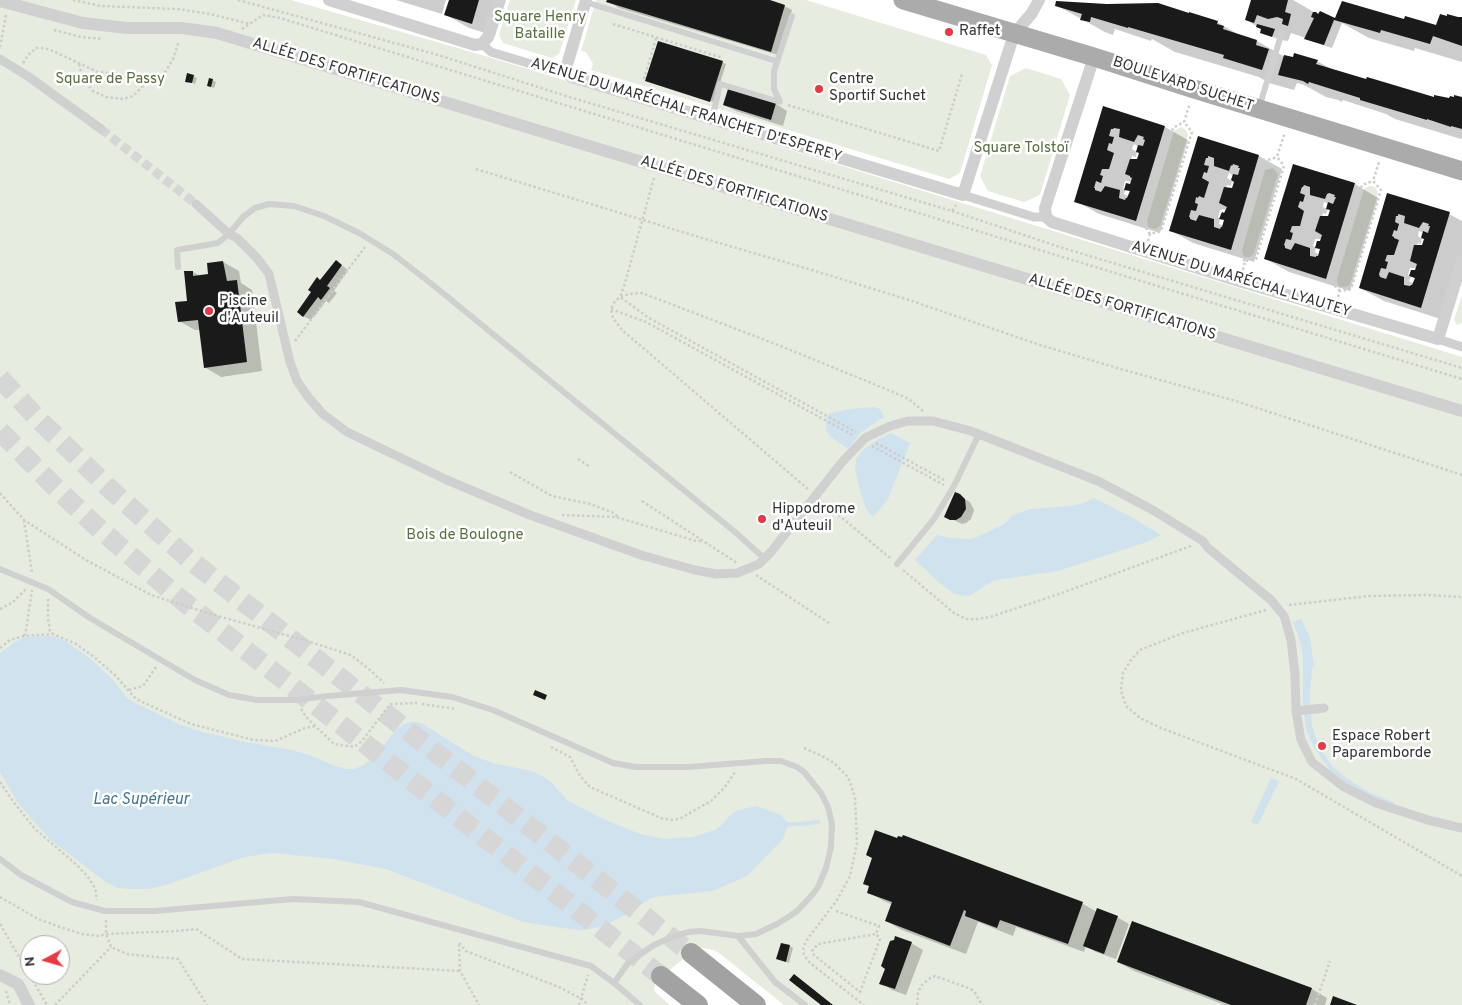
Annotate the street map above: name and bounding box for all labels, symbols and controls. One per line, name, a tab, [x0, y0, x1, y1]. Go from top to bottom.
park label: Square Henry Bataille	[494, 9, 586, 44]
place label: Raffet	[959, 23, 1000, 41]
marker: Raffet	[943, 26, 955, 38]
street label: ALLÉE DES FORTIFICATIONS	[250, 35, 442, 109]
street label: BOULEVARD SUCHET	[1110, 54, 1256, 116]
street label: AVENUE DU MARÉCHAL FRANCHET D'ESPEREY	[528, 55, 844, 167]
park label: Square de Passy	[55, 71, 165, 89]
place label: Centre Sportif Suchet	[829, 71, 926, 106]
marker: Centre Sportif Suchet	[813, 83, 825, 95]
park label: Square Tolstoï	[973, 140, 1069, 158]
street label: ALLÉE DES FORTIFICATIONS	[638, 153, 830, 227]
street label: AVENUE DU MARÉCHAL LYAUTEY	[1129, 238, 1353, 322]
street label: ALLÉE DES FORTIFICATIONS	[1026, 271, 1218, 345]
place label: Piscine d'Auteuil	[219, 293, 279, 328]
marker: Piscine d'Auteuil	[203, 305, 215, 317]
place label: Hippodrome d'Auteuil	[772, 501, 855, 536]
marker: Hippodrome d'Auteuil	[756, 513, 768, 525]
park label: Bois de Boulogne	[406, 527, 524, 545]
place label: Espace Robert Paparemborde	[1332, 728, 1431, 763]
marker: Espace Robert Paparemborde	[1316, 740, 1328, 752]
water label: Lac Supérieur	[93, 791, 189, 811]
north arrow	[20, 935, 70, 985]
text: N	[22, 956, 40, 967]

